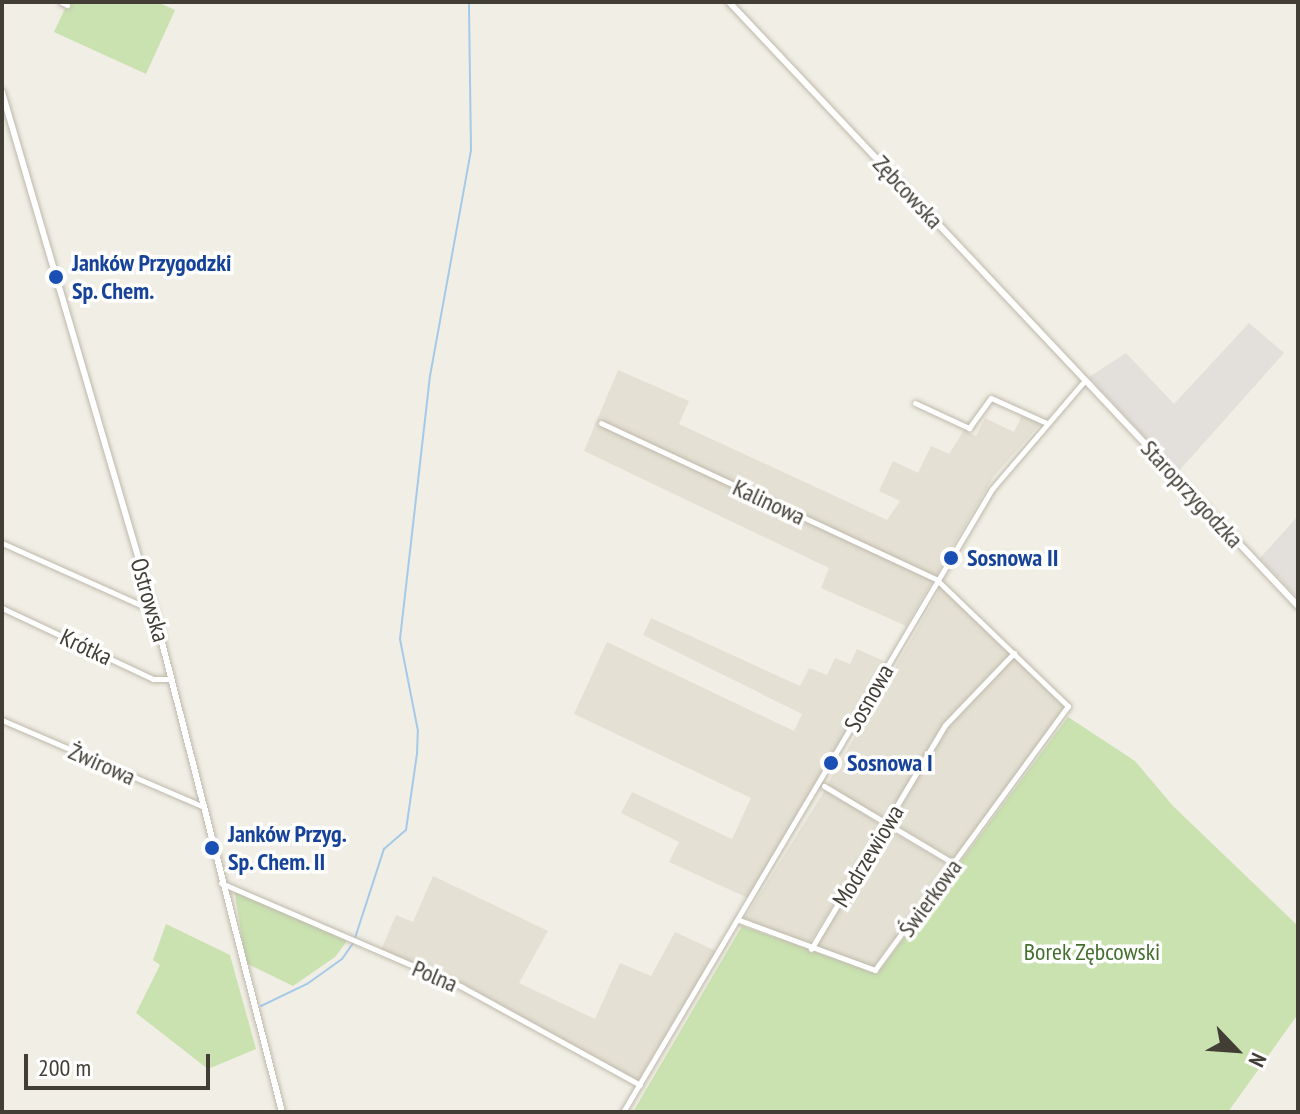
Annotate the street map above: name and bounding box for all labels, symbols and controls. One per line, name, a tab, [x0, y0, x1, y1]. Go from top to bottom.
street label: Zębcowska	[867, 150, 949, 234]
place label: Janków Przygodzki Sp. Chem.	[72, 249, 232, 305]
marker: Janków Przygodzki Sp. Chem.	[47, 268, 65, 286]
street label: Staroprzygodzka	[1135, 434, 1249, 554]
street label: Kalinowa	[728, 473, 810, 531]
place label: Sosnowa II	[967, 544, 1058, 572]
marker: Sosnowa II	[942, 549, 960, 567]
street label: Ostrowska	[124, 555, 176, 645]
street label: Krótka	[56, 623, 116, 671]
street label: Sosnowa	[838, 659, 900, 737]
street label: Żwirowa	[64, 737, 140, 791]
place label: Sosnowa I	[847, 749, 933, 777]
marker: Sosnowa I	[822, 754, 840, 772]
street label: Modrzewiowa	[826, 800, 910, 912]
place label: Janków Przyg. Sp. Chem. II	[228, 820, 347, 876]
marker: Janków Przyg. Sp. Chem. II	[203, 839, 221, 857]
street label: Świerkowa	[892, 853, 968, 943]
park label: Borek Zębcowski	[1023, 938, 1161, 966]
street label: Polna	[408, 954, 462, 998]
north arrow	[1196, 1010, 1276, 1090]
scale bar	[28, 1038, 214, 1088]
text: N	[1243, 1049, 1273, 1071]
text: 200 m	[38, 1052, 91, 1083]

